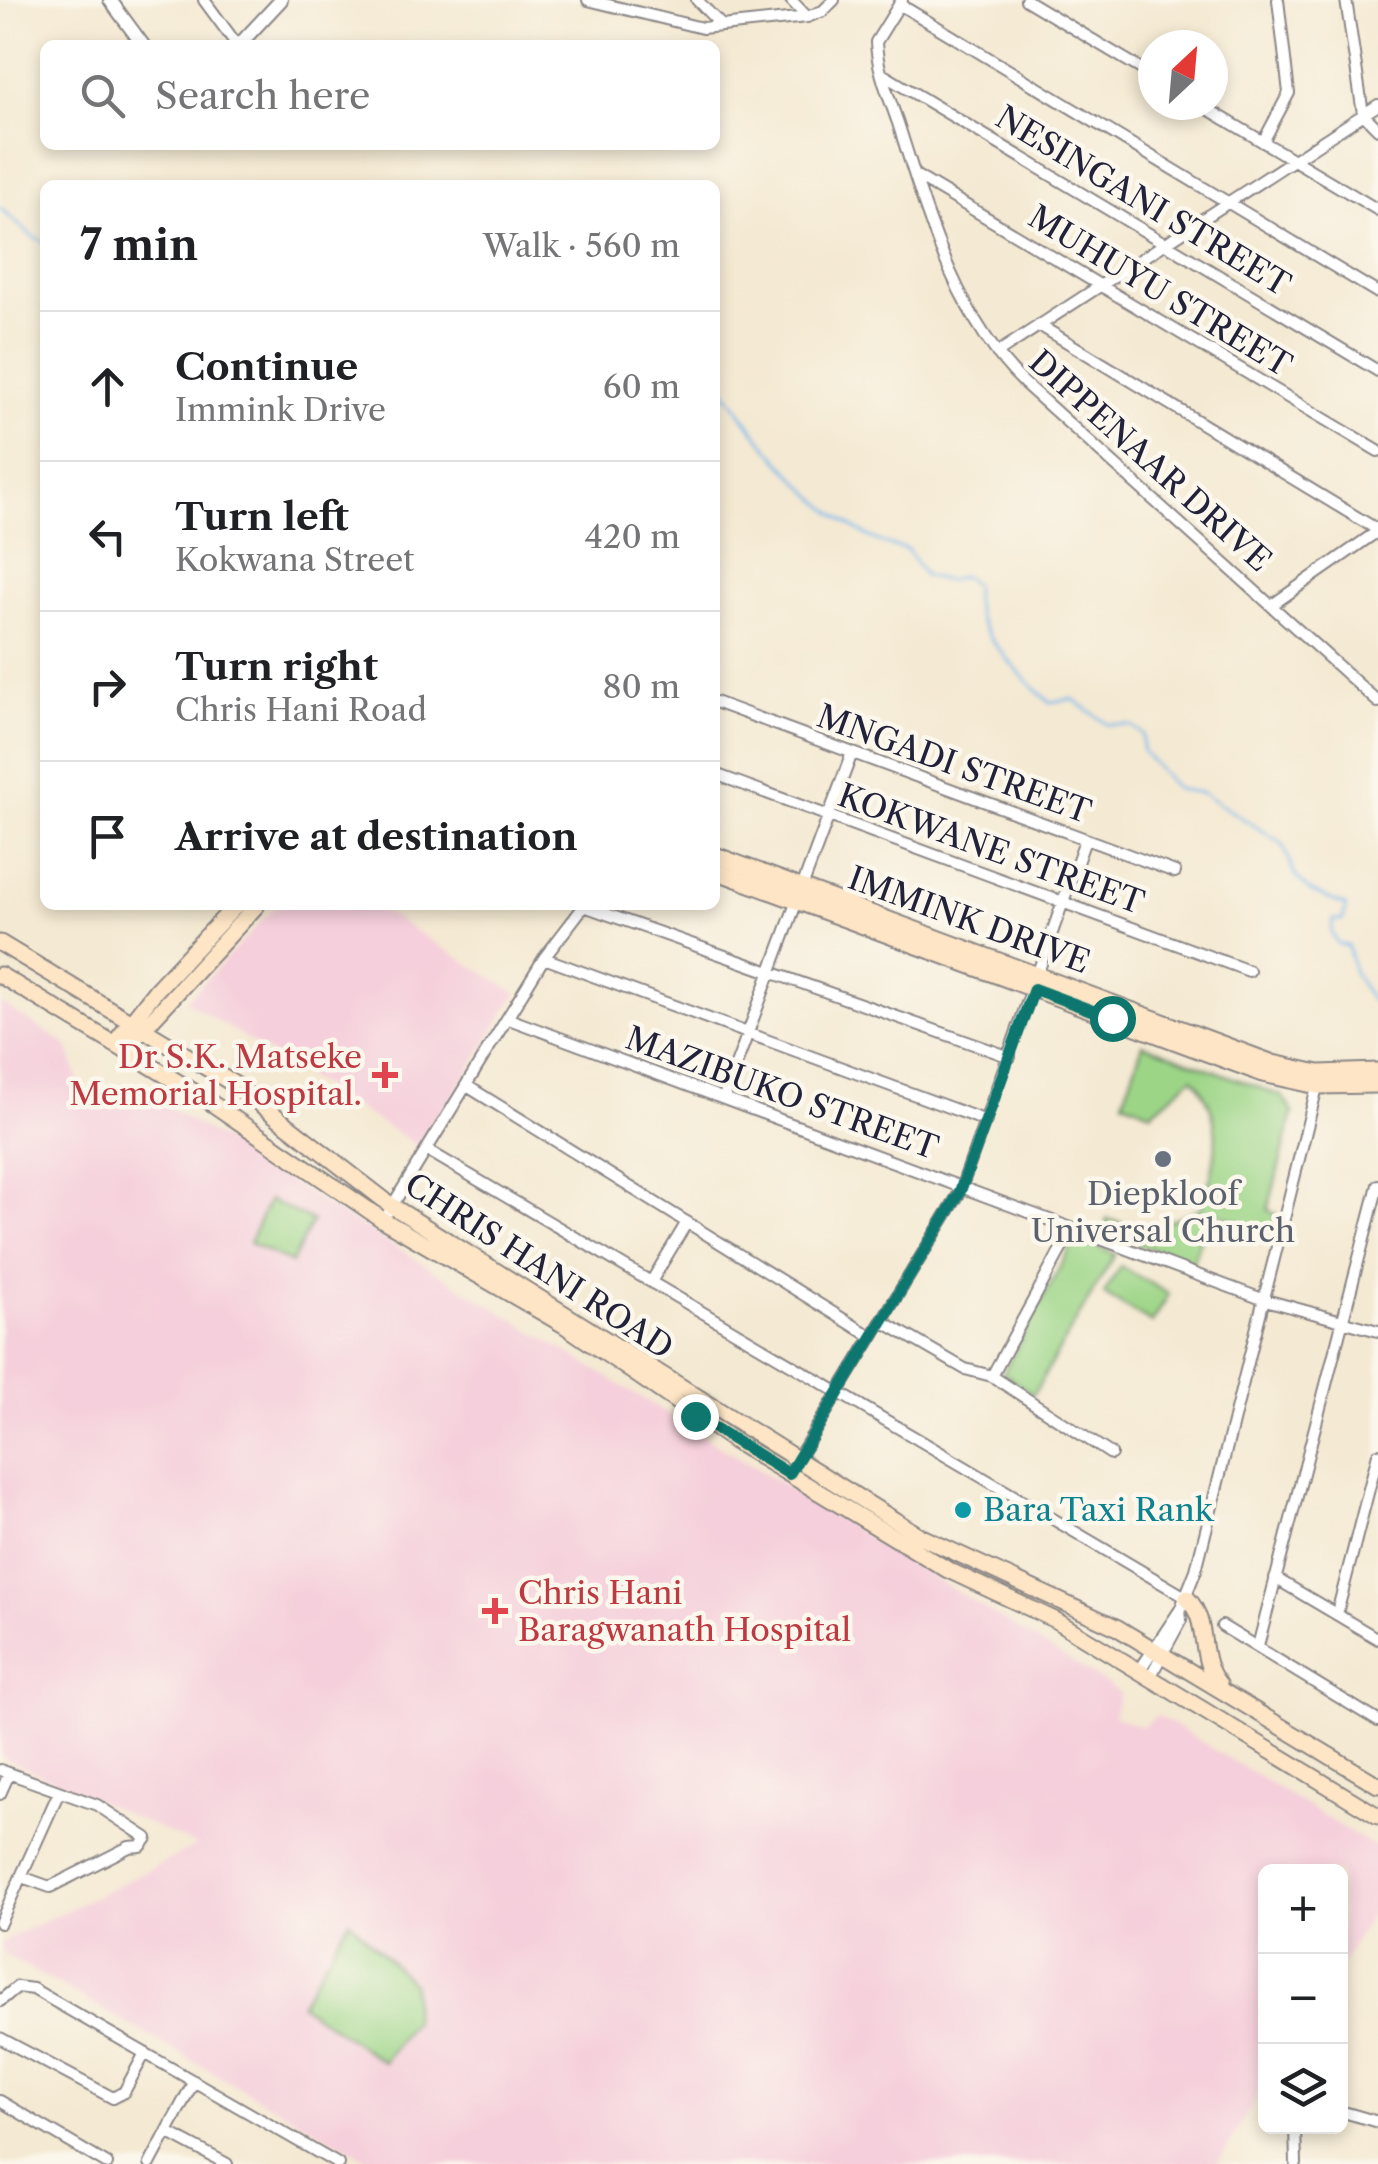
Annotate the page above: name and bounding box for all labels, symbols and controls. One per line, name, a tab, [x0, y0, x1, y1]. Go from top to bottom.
north arrow	[1138, 30, 1228, 120]
search box	[40, 40, 720, 150]
icon: search	[75, 68, 130, 123]
text: Search here	[155, 72, 370, 119]
street label: NESINGANI STREET	[989, 97, 1298, 304]
street label: MUHUYU STREET	[1022, 197, 1299, 384]
text: 7 min	[80, 219, 198, 271]
text: Walk · 560 m	[483, 226, 680, 265]
street label: DIPPENAAR DRIVE	[1021, 342, 1279, 580]
text: Continue	[175, 343, 358, 390]
icon: ahead	[80, 359, 135, 414]
text: 60 m	[603, 367, 680, 406]
text: Immink Drive	[175, 390, 386, 429]
text: Turn left	[175, 493, 349, 540]
icon: left	[80, 509, 135, 564]
text: 420 m	[584, 517, 680, 556]
text: Kokwana Street	[175, 540, 414, 579]
text: Turn right	[175, 643, 378, 690]
icon: right	[80, 659, 135, 714]
text: 80 m	[602, 667, 680, 706]
text: Chris Hani Road	[175, 690, 427, 729]
street label: MNGADI STREET	[812, 696, 1096, 831]
street label: KOKWANE STREET	[833, 775, 1149, 922]
icon: arrive	[80, 809, 135, 864]
text: Arrive at destination	[175, 813, 578, 860]
street label: IMMINK DRIVE	[843, 858, 1095, 981]
route start	[1090, 996, 1136, 1042]
street label: MAZIBUKO STREET	[621, 1018, 944, 1167]
place label: Dr S.K. Matseke Memorial Hospital.	[69, 1037, 362, 1113]
marker: Dr S.K. Matseke Memorial Hospital.	[372, 1062, 398, 1088]
marker: Diepkloof Universal Church	[1152, 1148, 1174, 1170]
street label: CHRIS HANI ROAD	[398, 1164, 681, 1367]
place label: Diepkloof Universal Church	[1031, 1174, 1295, 1250]
route end	[673, 1394, 719, 1440]
place label: Bara Taxi Rank	[983, 1490, 1215, 1529]
marker: Bara Taxi Rank	[952, 1499, 974, 1521]
place label: Chris Hani Baragwanath Hospital	[518, 1573, 851, 1649]
marker: Chris Hani Baragwanath Hospital	[482, 1598, 508, 1624]
map controls	[1258, 1864, 1348, 2134]
button: +	[1258, 1864, 1348, 1954]
button: −	[1258, 1954, 1348, 2044]
button: layers	[1258, 2044, 1348, 2134]

